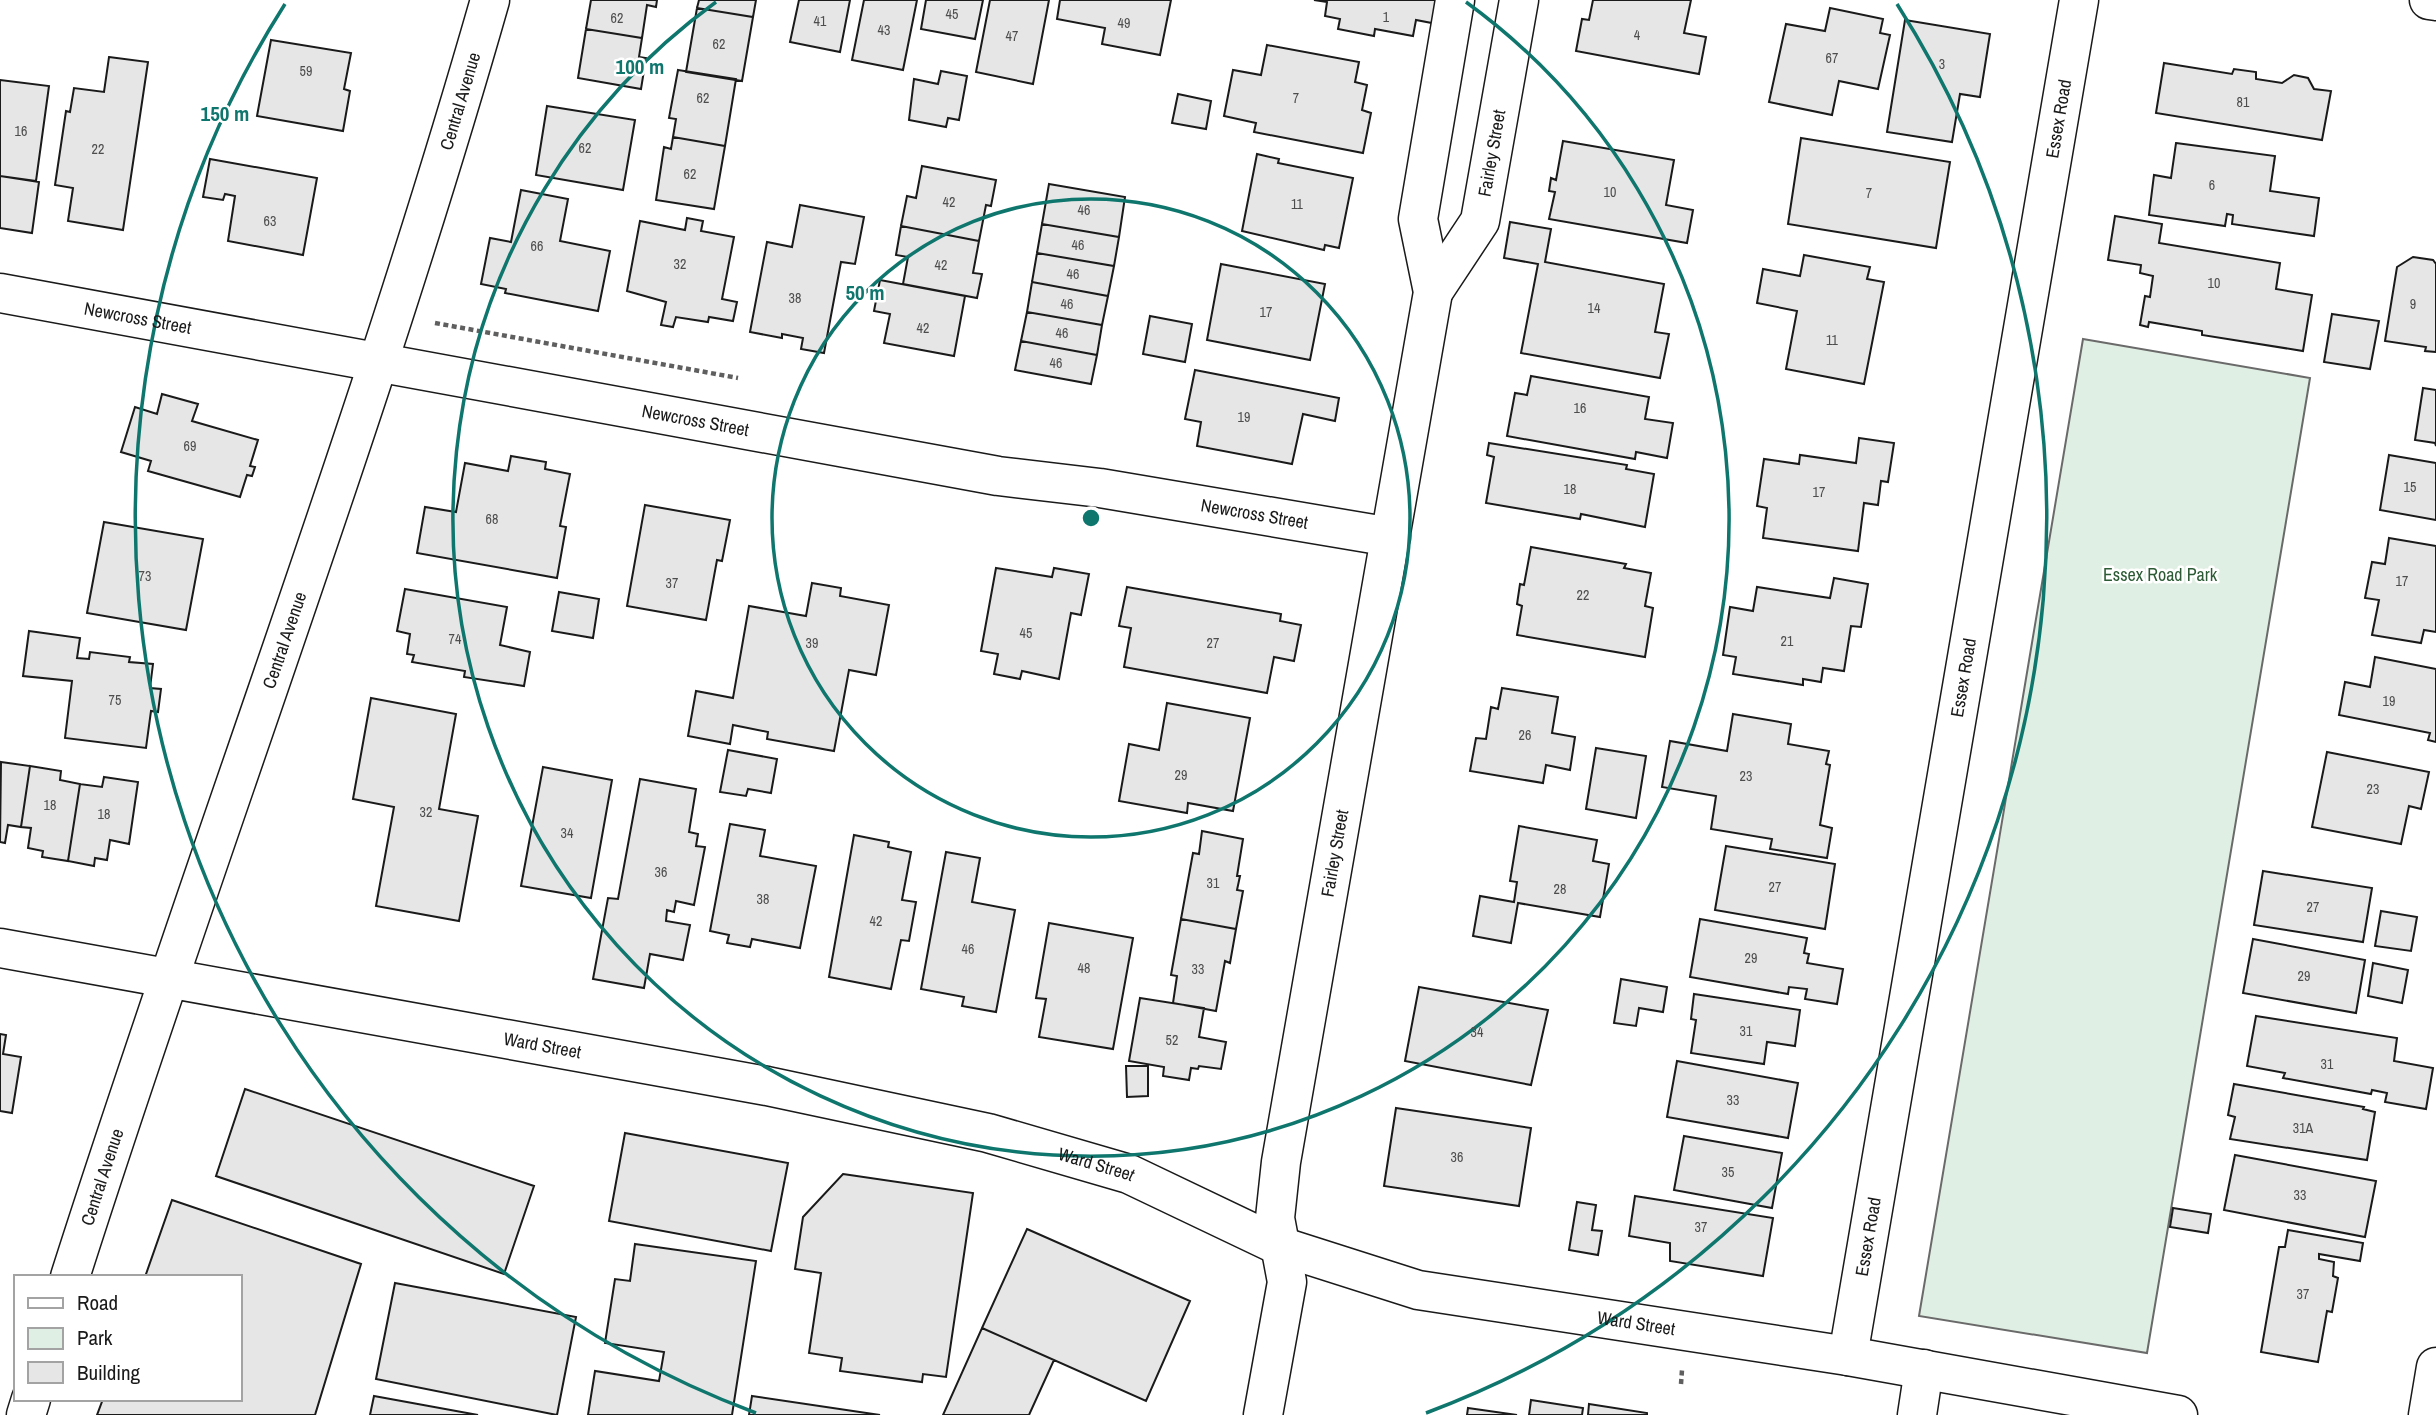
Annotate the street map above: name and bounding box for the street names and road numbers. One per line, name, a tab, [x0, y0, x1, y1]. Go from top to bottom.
street label: Central Avenue	[433, 49, 486, 153]
street label: Essex Road	[2039, 77, 2077, 160]
street label: Fairley Street	[1472, 108, 1511, 199]
street label: Newcross Street	[82, 296, 193, 340]
street label: Newcross Street	[640, 398, 751, 442]
street label: Newcross Street	[1199, 492, 1310, 535]
street label: Central Avenue	[256, 588, 312, 692]
street label: Essex Road	[1944, 636, 1982, 719]
street label: Fairley Street	[1315, 808, 1354, 899]
street label: Ward Street	[502, 1026, 583, 1064]
street label: Central Avenue	[74, 1125, 129, 1229]
street label: Ward Street	[1055, 1141, 1139, 1187]
street label: Essex Road	[1849, 1195, 1887, 1278]
street label: Ward Street	[1596, 1305, 1677, 1341]

